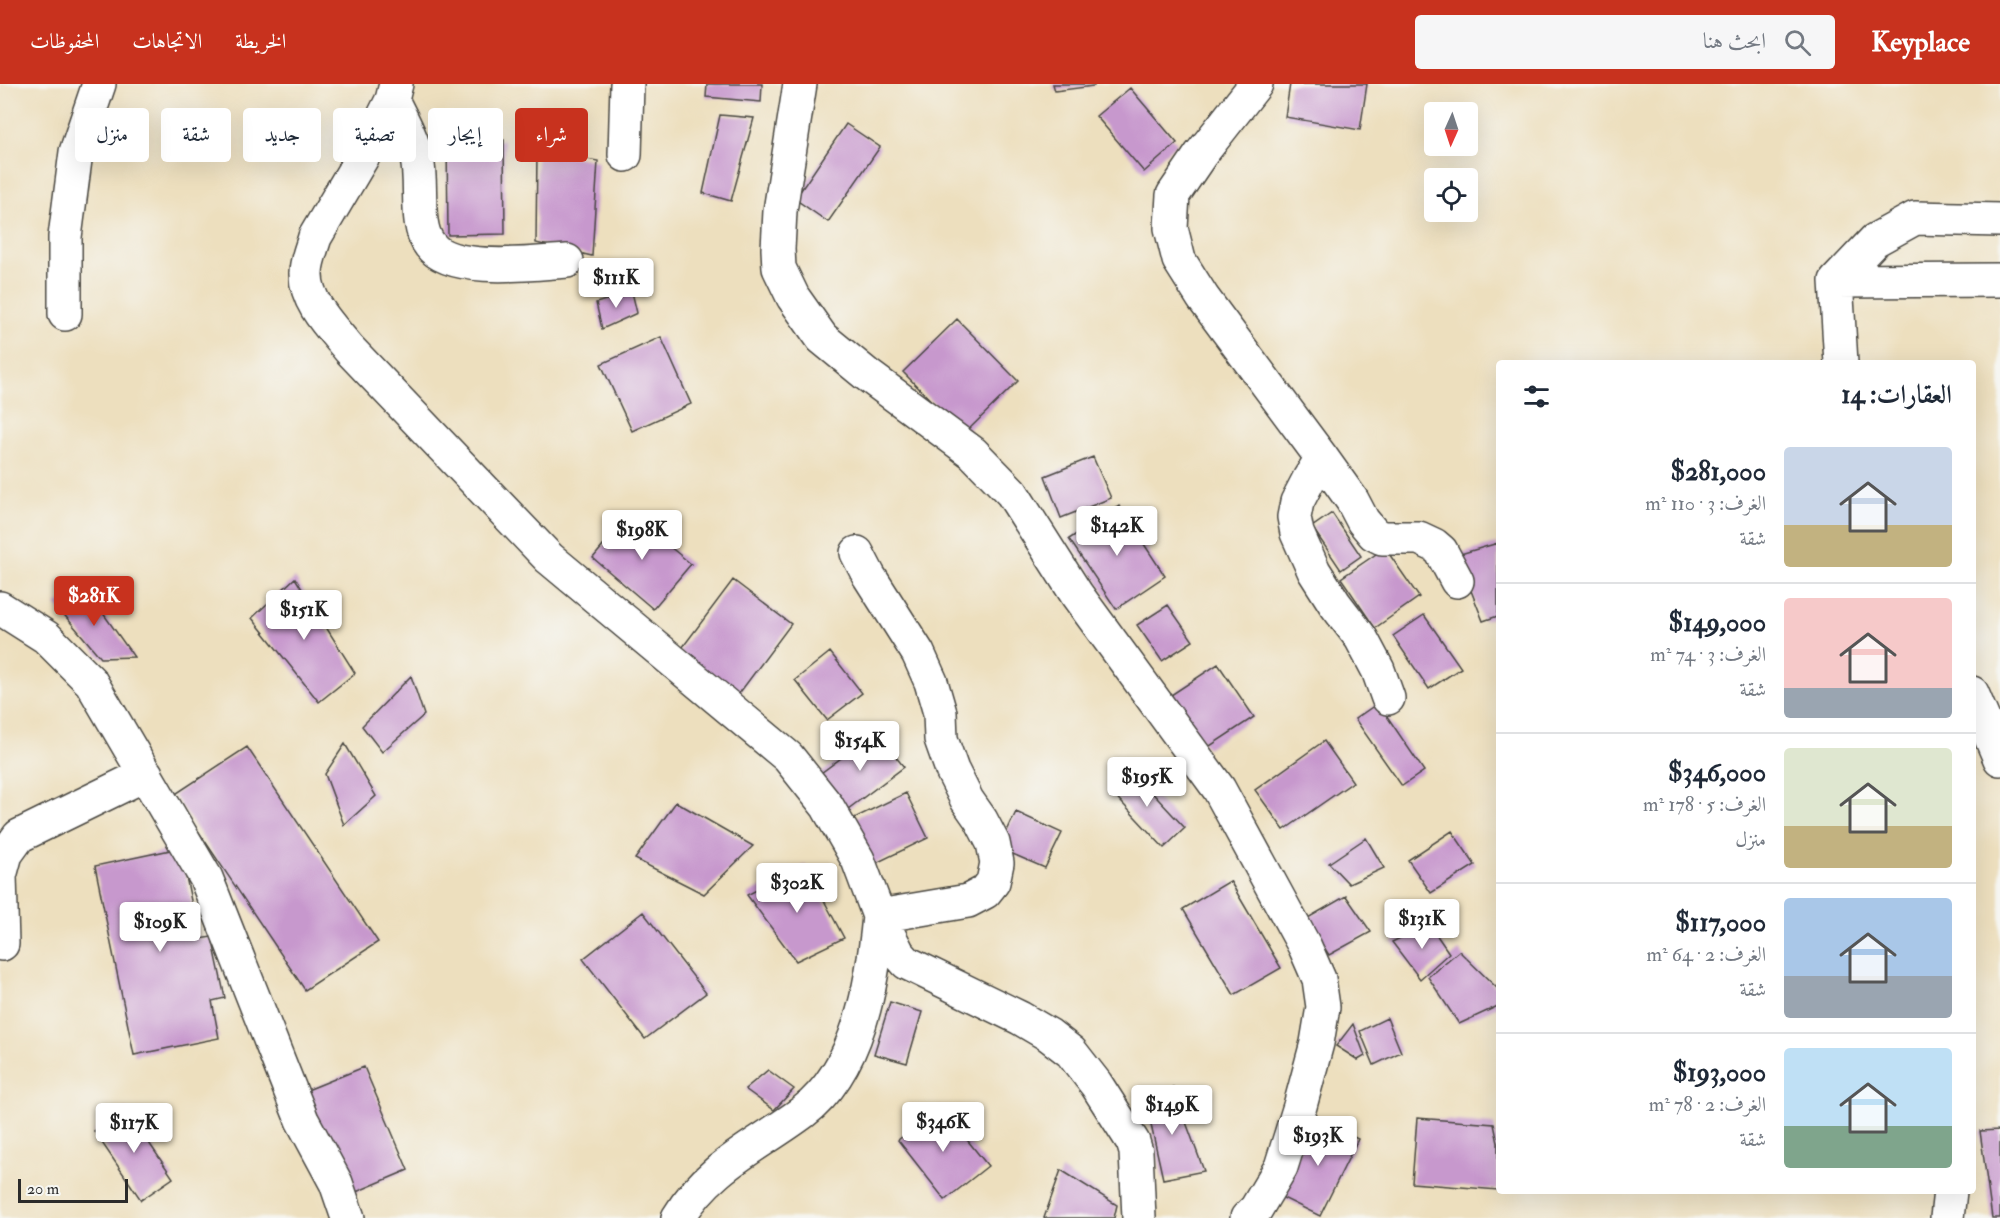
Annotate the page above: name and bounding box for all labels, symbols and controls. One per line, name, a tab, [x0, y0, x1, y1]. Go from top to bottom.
search box	[1415, 15, 1835, 69]
text: Keyplace	[1871, 25, 1970, 60]
icon: search	[1781, 26, 1814, 59]
text: ابحث هنا	[1703, 27, 1766, 55]
text: المحفوظات	[30, 28, 99, 55]
text: الاتجاهات	[132, 28, 202, 55]
text: الخريطة	[235, 28, 286, 55]
north arrow	[1424, 102, 1478, 156]
map controls	[1424, 102, 1478, 222]
chip: منزل	[75, 108, 149, 162]
chip: شقة	[161, 108, 231, 162]
chip: جديد	[243, 108, 321, 162]
chip: تصفية	[333, 108, 416, 162]
chip: إيجار	[428, 108, 503, 162]
chip: شراء	[515, 108, 588, 162]
button: locate	[1424, 168, 1478, 222]
pin: $111K	[574, 258, 658, 309]
text: $111K	[593, 265, 639, 290]
text: العقارات: 14	[1841, 379, 1952, 411]
icon: filters	[1520, 380, 1553, 413]
text: $281,000	[1670, 456, 1766, 488]
icon: home	[1832, 471, 1904, 543]
text: الغرف: 3 · 110 m²	[1645, 491, 1766, 516]
pin: $142K	[1075, 506, 1159, 557]
pin: $198K	[600, 510, 684, 561]
text: $142K	[1090, 513, 1144, 538]
text: $198K	[616, 517, 668, 542]
text: شقة	[1740, 526, 1766, 551]
pin: $281K	[52, 576, 136, 627]
text: $281K	[68, 583, 120, 608]
pin: $151K	[262, 590, 346, 641]
text: $151K	[280, 597, 328, 622]
text: $149,000	[1669, 607, 1766, 639]
icon: home	[1832, 622, 1904, 694]
text: الغرف: 3 · 74 m²	[1650, 642, 1766, 667]
text: شقة	[1740, 677, 1766, 702]
pin: $154K	[818, 721, 902, 772]
text: $154K	[834, 728, 886, 753]
pin: $195K	[1105, 757, 1189, 808]
text: $346,000	[1668, 757, 1766, 789]
text: $195K	[1121, 764, 1173, 789]
icon: home	[1832, 772, 1904, 844]
text: الغرف: 5 · 178 m²	[1643, 792, 1766, 817]
text: منزل	[1735, 827, 1766, 852]
pin: $302K	[755, 863, 839, 914]
text: $302K	[770, 870, 824, 895]
pin: $131K	[1380, 899, 1464, 950]
pin: $109K	[118, 902, 202, 953]
text: $131K	[1398, 906, 1446, 931]
text: $117,000	[1675, 907, 1766, 939]
text: $109K	[134, 909, 186, 934]
icon: home	[1832, 922, 1904, 994]
text: الغرف: 2 · 64 m²	[1646, 942, 1766, 967]
text: شقة	[1740, 977, 1766, 1002]
text: $193,000	[1673, 1057, 1766, 1089]
icon: home	[1832, 1072, 1904, 1144]
pin: $149K	[1130, 1085, 1214, 1136]
text: $149K	[1145, 1092, 1199, 1117]
text: الغرف: 2 · 78 m²	[1649, 1092, 1766, 1117]
pin: $346K	[901, 1102, 985, 1153]
pin: $117K	[92, 1103, 176, 1154]
text: $346K	[916, 1109, 970, 1134]
text: $117K	[110, 1110, 158, 1135]
pin: $193K	[1276, 1116, 1360, 1167]
text: $193K	[1293, 1123, 1343, 1148]
text: شقة	[1740, 1127, 1766, 1152]
scale bar	[18, 1176, 128, 1204]
text: 20 m	[27, 1179, 59, 1199]

